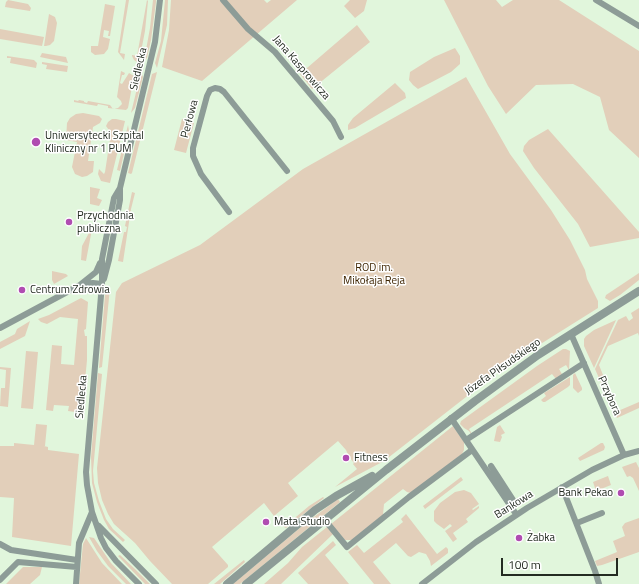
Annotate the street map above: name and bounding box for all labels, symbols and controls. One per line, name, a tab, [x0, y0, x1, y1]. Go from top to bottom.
street label: Jana Kasprowicza	[270, 33, 332, 103]
street label: Siedlecka	[128, 46, 150, 92]
street label: Perłowa	[179, 99, 201, 139]
place label: Uniwersytecki Szpital Kliniczny nr 1 PUM	[45, 129, 144, 155]
marker: Uniwersytecki Szpital Kliniczny nr 1 PUM	[30, 136, 42, 148]
place label: Przychodnia publiczna	[77, 209, 134, 235]
marker: Przychodnia publiczna	[64, 217, 74, 227]
park label: ROD im. Mikołaja Reja	[343, 261, 405, 287]
place label: Centrum Zdrowia	[30, 283, 110, 297]
marker: Centrum Zdrowia	[17, 285, 27, 295]
street label: Józefa Piłsudskiego	[462, 336, 544, 398]
street label: Przybora	[595, 374, 623, 418]
street label: Siedlecka	[74, 375, 90, 419]
place label: Fitness	[354, 451, 388, 465]
marker: Fitness	[341, 453, 351, 463]
place label: Bank Pekao	[559, 486, 613, 500]
street label: Bankowa	[492, 488, 536, 522]
marker: Bank Pekao	[616, 488, 626, 498]
place label: Mata Studio	[274, 515, 330, 529]
marker: Mata Studio	[261, 517, 271, 527]
place label: Żabka	[527, 531, 555, 545]
marker: Żabka	[514, 533, 524, 543]
scale bar	[503, 550, 620, 576]
text: 100 m	[508, 555, 541, 574]

